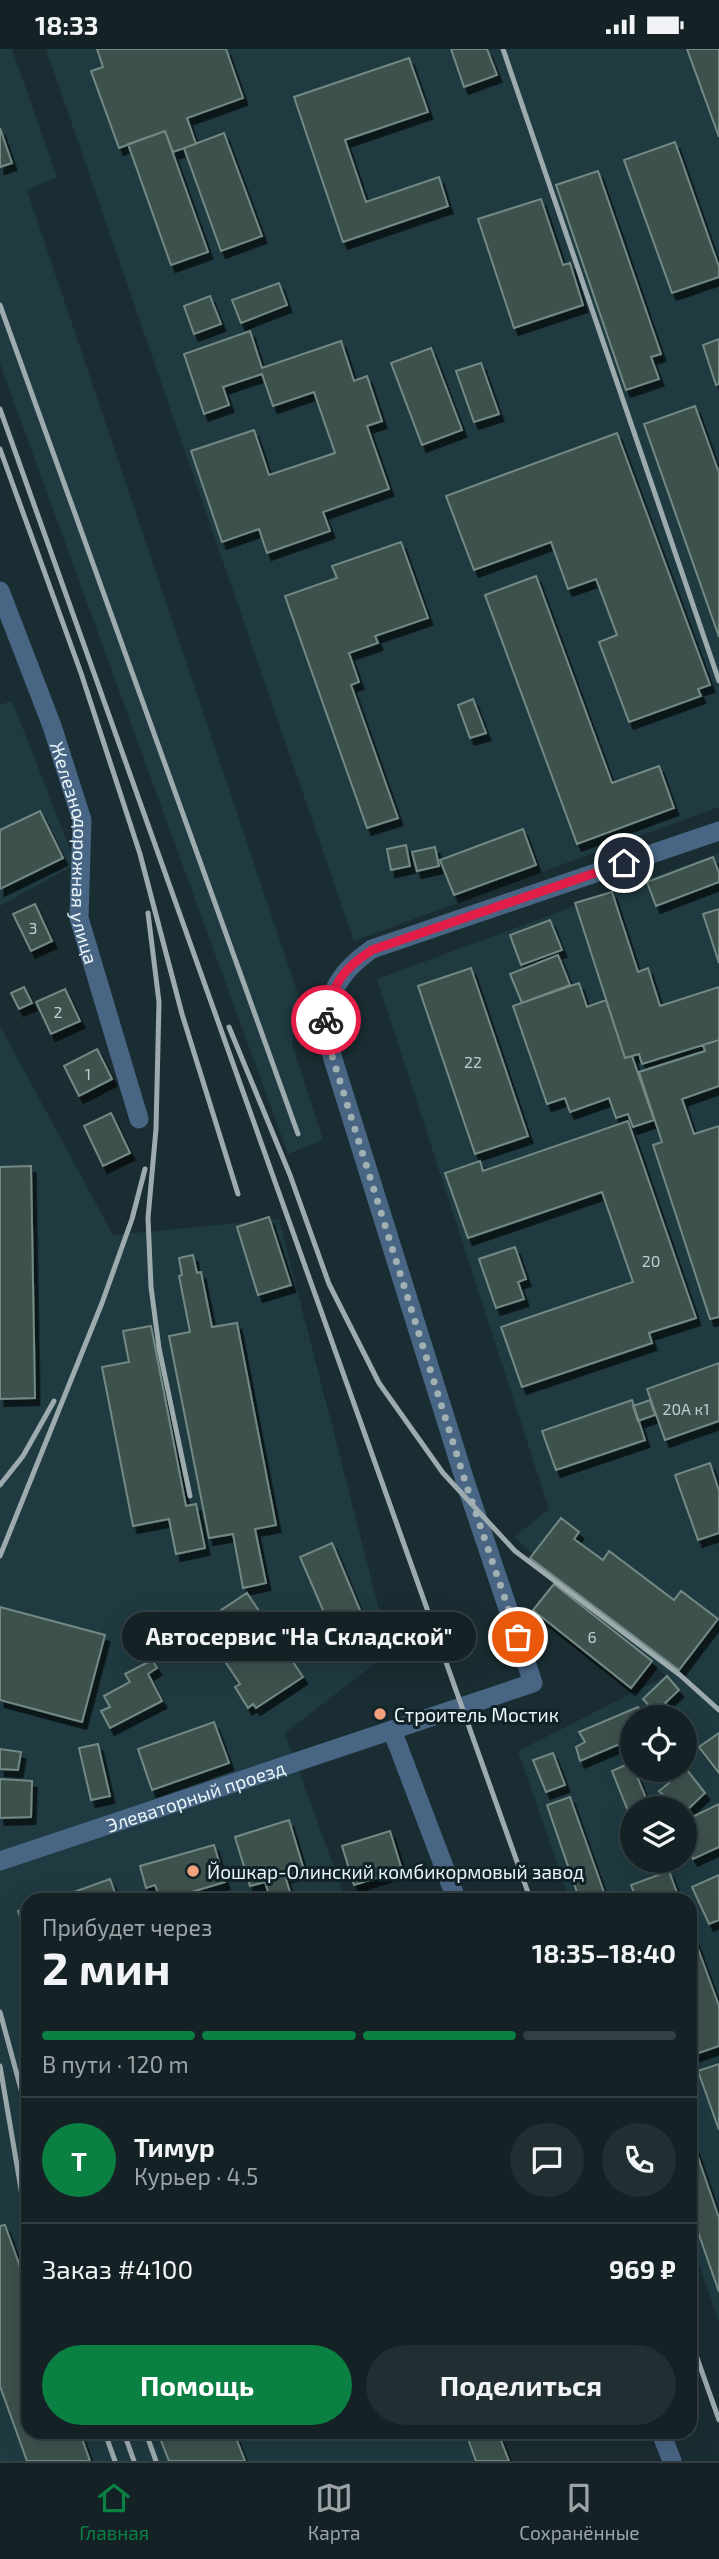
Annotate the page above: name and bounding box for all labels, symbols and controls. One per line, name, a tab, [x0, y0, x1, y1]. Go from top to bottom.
text: 18:33	[35, 9, 99, 40]
street label: Железнодорожная улица	[46, 738, 104, 967]
pin	[594, 833, 654, 893]
icon: home	[605, 844, 643, 882]
house number: 3	[29, 918, 37, 937]
courier	[291, 985, 361, 1055]
icon: bike	[307, 1001, 345, 1039]
house number: 2	[54, 1002, 63, 1021]
house number: 22	[464, 1052, 482, 1071]
house number: 1	[85, 1064, 91, 1083]
house number: 20	[642, 1251, 660, 1270]
house number: 20А к1	[662, 1399, 710, 1418]
pin	[488, 1607, 548, 1667]
callout: Автосервис "На Складской"	[122, 1613, 476, 1661]
icon: bag	[499, 1618, 537, 1656]
text: Автосервис "На Складской"	[146, 1622, 452, 1650]
house number: 6	[587, 1627, 597, 1646]
place label: Строитель Мостик	[394, 1703, 559, 1726]
map controls	[620, 1705, 697, 1873]
button: locate	[620, 1705, 697, 1782]
marker: Строитель Мостик	[372, 1706, 388, 1722]
street label: Элеваторный проезд	[103, 1755, 288, 1836]
button: layers	[620, 1796, 697, 1873]
place label: Йошкар-Олинский комбикормовый завод	[207, 1860, 584, 1883]
marker: Йошкар-Олинский комбикормовый завод	[185, 1863, 201, 1879]
text: Прибудет через	[42, 1913, 212, 1941]
text: 18:35–18:40	[532, 1937, 676, 1968]
text: 2 мин	[42, 1939, 171, 1994]
text: В пути · 120 m	[42, 2050, 189, 2078]
button: chat	[510, 2123, 584, 2197]
button: phone	[602, 2123, 676, 2197]
text: Тимур	[134, 2131, 215, 2162]
text: Т	[71, 2145, 87, 2176]
text: Курьер · 4.5	[134, 2162, 258, 2190]
text: Заказ #4100	[42, 2253, 193, 2284]
text: 969 ₽	[609, 2253, 676, 2284]
button: Помощь	[42, 2345, 352, 2425]
button: Поделиться	[366, 2345, 676, 2425]
tab: Главная	[79, 2479, 149, 2544]
tab: Карта	[308, 2479, 361, 2544]
tab: Сохранённые	[519, 2479, 640, 2544]

